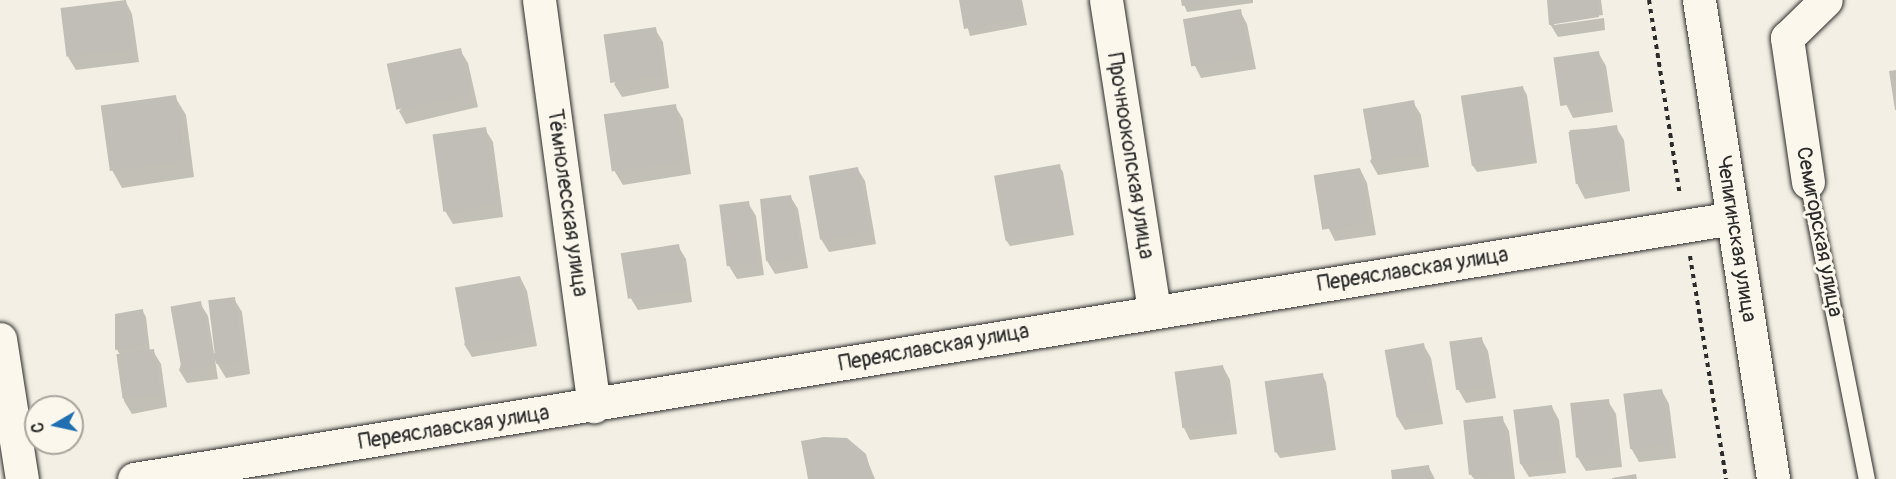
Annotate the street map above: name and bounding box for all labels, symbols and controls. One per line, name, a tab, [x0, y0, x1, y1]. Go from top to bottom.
street label: Прочноокопская улица	[1101, 51, 1159, 261]
street label: Тёмнолесская улица	[541, 108, 593, 298]
street label: Семигорская улица	[1790, 145, 1848, 319]
street label: Чепигинская улица	[1710, 154, 1762, 324]
street label: Переяславская улица	[1316, 242, 1510, 298]
street label: Переяславская улица	[837, 319, 1031, 377]
north arrow	[24, 395, 84, 455]
street label: Переяславская улица	[357, 400, 551, 456]
text: С	[28, 421, 49, 434]

